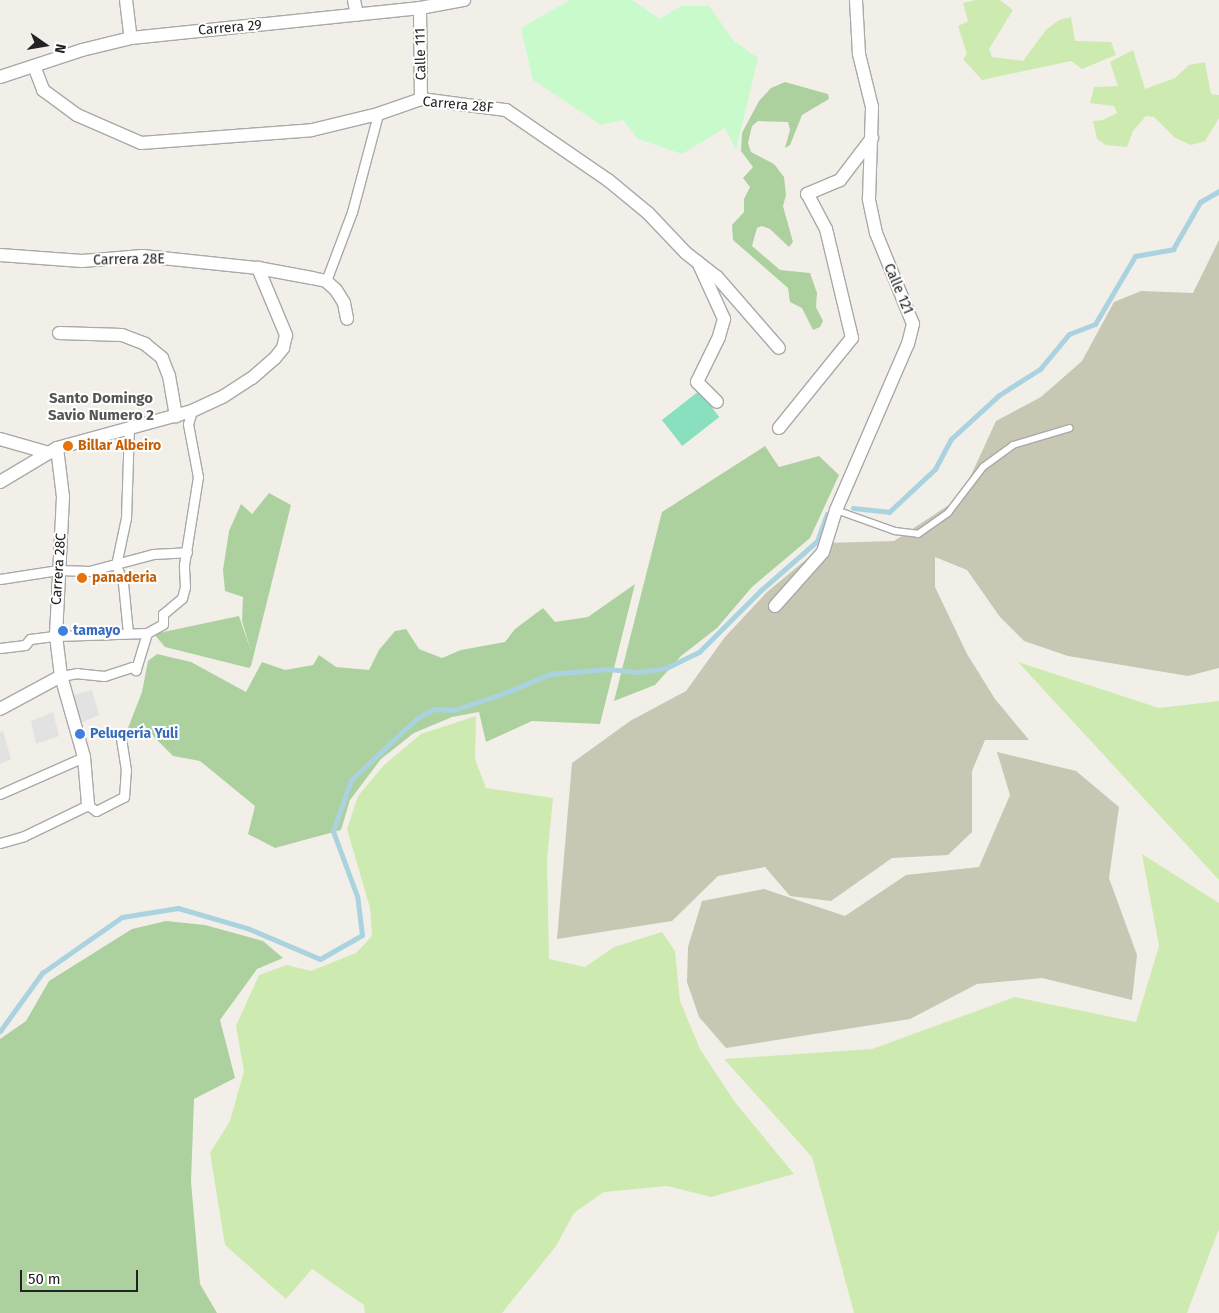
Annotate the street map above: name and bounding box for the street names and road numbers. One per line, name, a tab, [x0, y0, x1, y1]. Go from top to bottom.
street label: Carrera 29	[198, 17, 262, 39]
street label: Calle 111	[412, 28, 430, 80]
street label: Carrera 28F	[422, 94, 494, 116]
street label: Carrera 28E	[93, 251, 165, 269]
street label: Calle 121	[880, 261, 916, 317]
street label: Carrera 28C	[48, 532, 70, 606]

